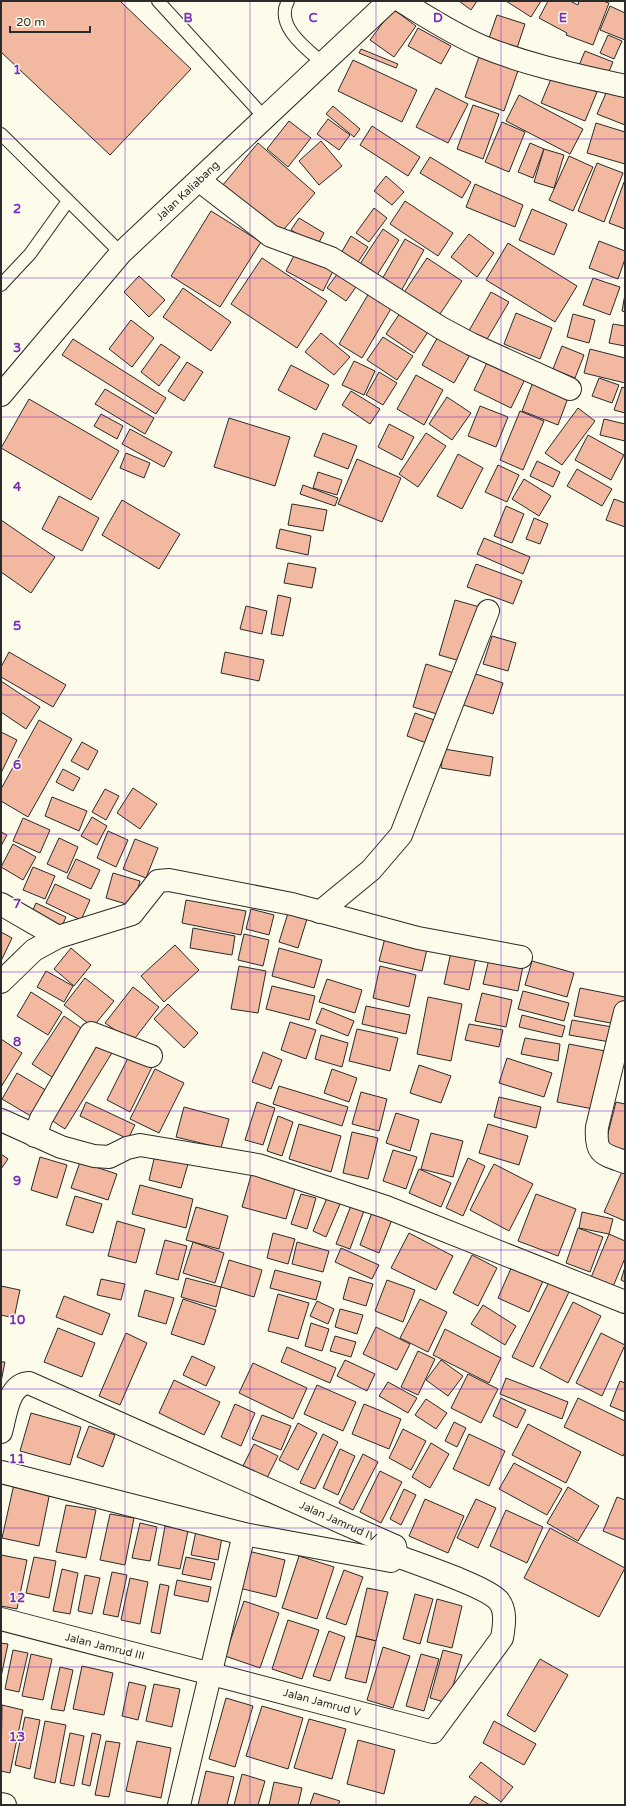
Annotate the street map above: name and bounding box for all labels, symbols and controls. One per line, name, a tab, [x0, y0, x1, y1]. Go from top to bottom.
scale bar	[10, 8, 90, 34]
text: B	[183, 10, 193, 26]
text: C	[308, 10, 318, 26]
text: D	[433, 10, 443, 26]
text: E	[559, 10, 567, 26]
text: 20 m	[16, 15, 45, 29]
text: 1	[13, 62, 21, 78]
street label: Jalan Kaliabang	[153, 158, 222, 224]
text: 2	[13, 201, 21, 217]
text: 3	[13, 340, 21, 356]
text: 4	[13, 479, 22, 495]
text: 5	[13, 618, 21, 634]
text: 6	[13, 757, 21, 773]
text: 7	[13, 896, 21, 912]
text: 8	[13, 1034, 21, 1050]
text: 9	[13, 1173, 21, 1189]
text: 10	[9, 1312, 25, 1328]
text: 11	[9, 1451, 25, 1467]
street label: Jalan Jamrud IV	[298, 1498, 379, 1544]
text: 12	[9, 1590, 25, 1606]
street label: Jalan Jamrud III	[64, 1630, 146, 1663]
street label: Jalan Jamrud V	[282, 1686, 362, 1719]
text: 13	[9, 1729, 25, 1745]

